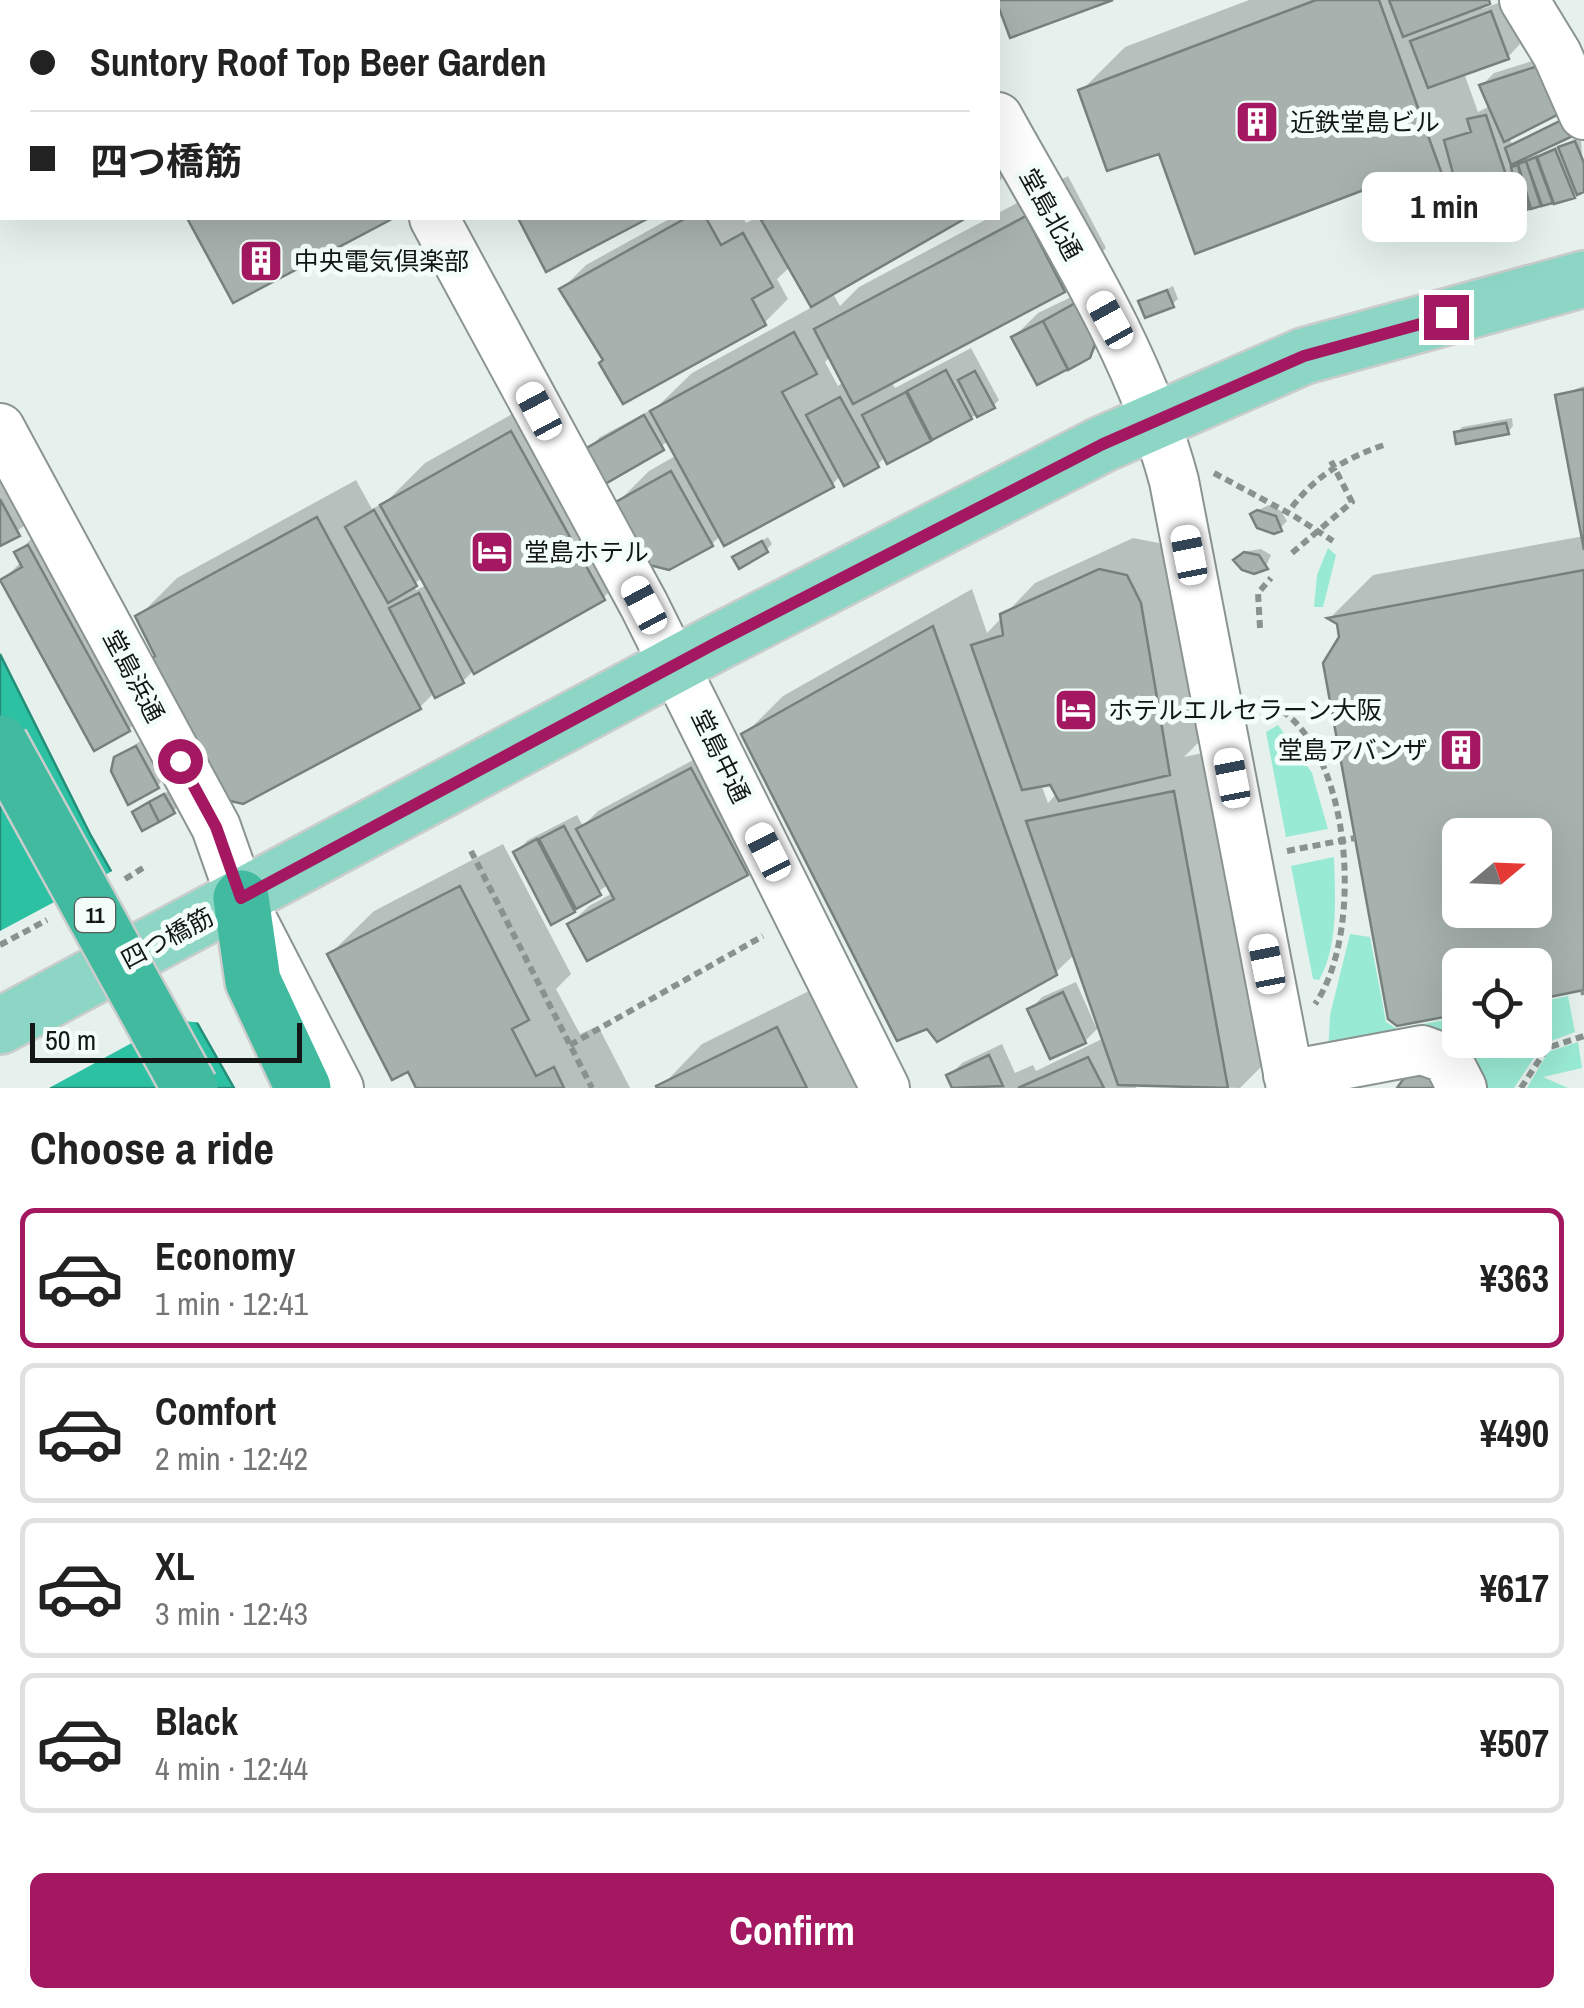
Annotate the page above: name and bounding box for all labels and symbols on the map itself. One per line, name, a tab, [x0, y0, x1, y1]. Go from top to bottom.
building icon: 近鉄堂島ビル	[1234, 99, 1280, 145]
place label: 近鉄堂島ビル	[1290, 105, 1440, 139]
street label: 堂島北通	[1012, 162, 1090, 266]
callout: 1 min	[1364, 172, 1528, 242]
building icon: 中央電気倶楽部	[238, 238, 284, 284]
place label: 中央電気倶楽部	[294, 244, 469, 278]
car	[1082, 286, 1138, 354]
route end	[1424, 295, 1469, 340]
car	[512, 377, 566, 445]
car	[1169, 523, 1209, 587]
hotel icon: 堂島ホテル	[469, 529, 515, 575]
place label: 堂島ホテル	[524, 535, 649, 569]
car	[617, 571, 671, 639]
street label: 堂島浜通	[96, 624, 172, 728]
hotel icon: ホテルエルセラーン大阪	[1053, 687, 1099, 733]
place label: ホテルエルセラーン大阪	[1108, 693, 1382, 727]
street label: 堂島中通	[684, 704, 758, 808]
building icon: 堂島アバンザ	[1438, 727, 1484, 773]
place label: 堂島アバンザ	[1278, 733, 1428, 767]
route start	[158, 739, 203, 784]
car	[1212, 746, 1252, 810]
car	[741, 818, 795, 886]
north arrow	[1442, 818, 1552, 928]
road number: 11	[75, 898, 115, 932]
street label: 四つ橋筋	[115, 900, 219, 976]
car	[1247, 932, 1287, 996]
scale bar	[30, 1018, 302, 1062]

